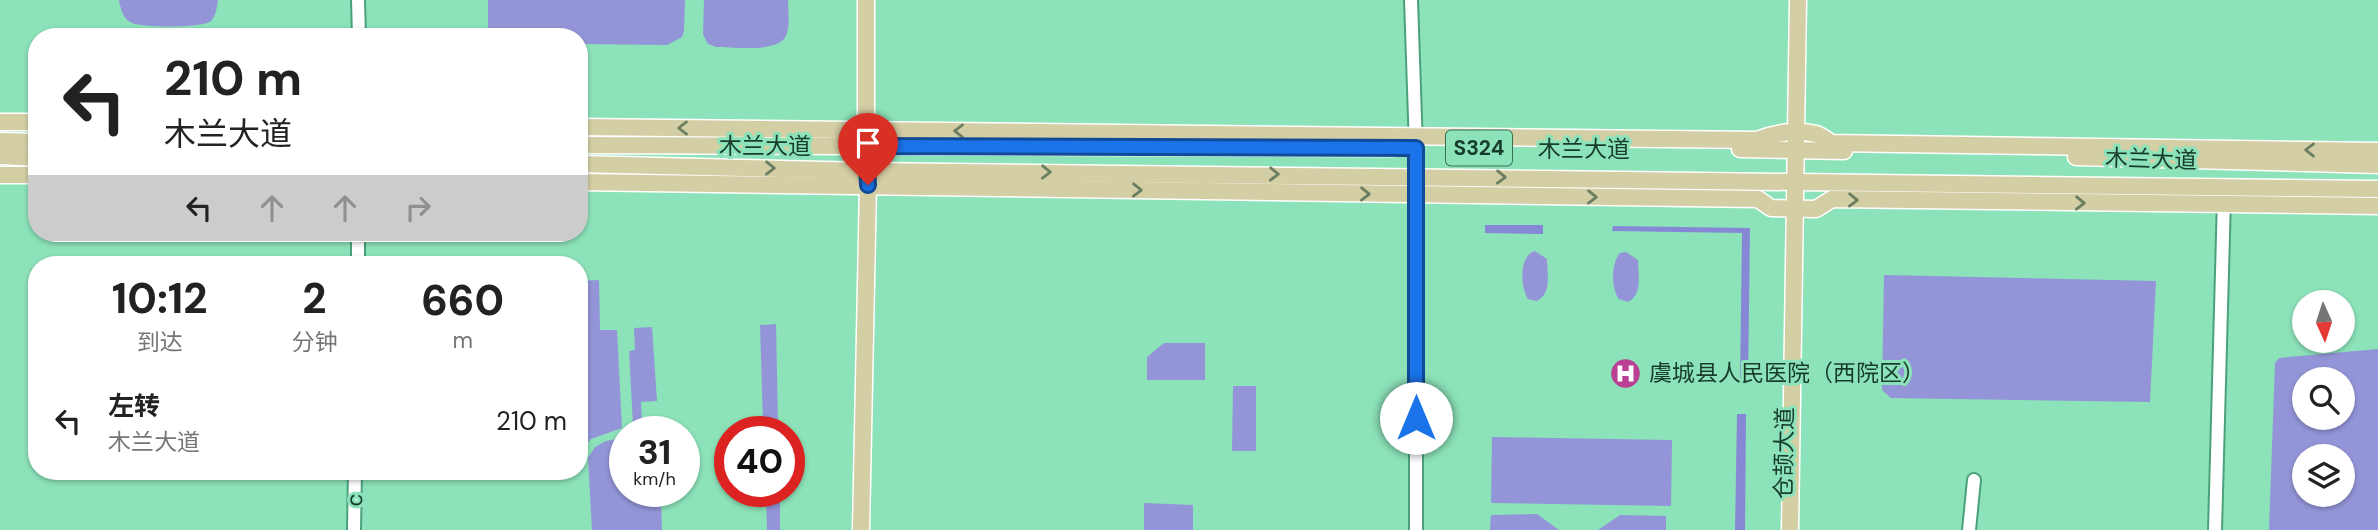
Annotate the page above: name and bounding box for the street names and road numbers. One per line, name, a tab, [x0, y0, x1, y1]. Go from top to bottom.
road number: S324	[1446, 130, 1512, 166]
street label: 木兰大道	[719, 131, 811, 161]
street label: 木兰大道	[1538, 134, 1630, 164]
street label: 木兰大道	[2105, 142, 2197, 176]
street label: 仓颉大道	[1768, 407, 1800, 499]
street label: c	[339, 493, 369, 507]

